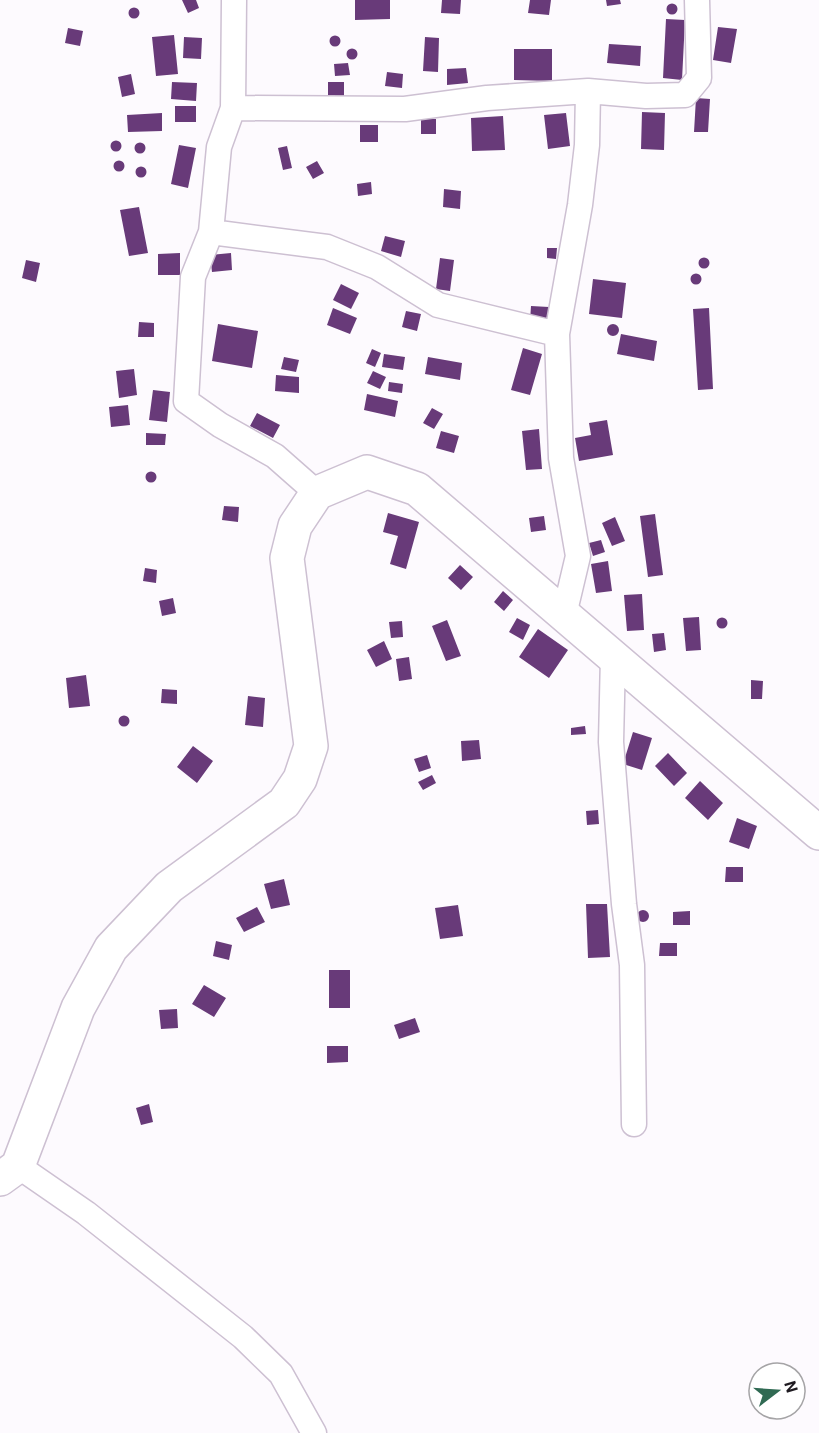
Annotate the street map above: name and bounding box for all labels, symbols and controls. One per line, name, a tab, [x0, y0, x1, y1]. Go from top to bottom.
north arrow	[747, 1361, 807, 1421]
text: N	[780, 1379, 802, 1395]

